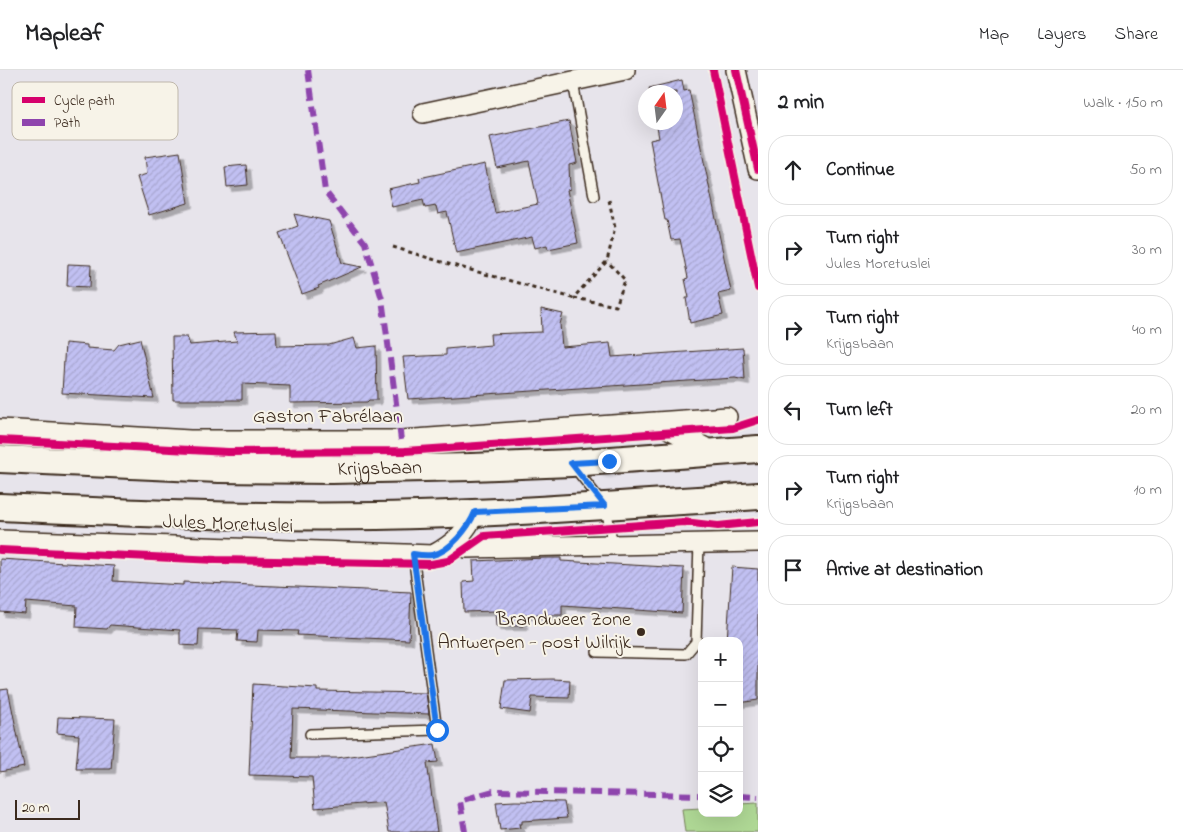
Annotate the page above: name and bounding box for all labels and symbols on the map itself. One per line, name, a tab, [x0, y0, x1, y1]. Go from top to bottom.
legend	[12, 82, 178, 140]
north arrow	[638, 85, 683, 130]
text: Cycle path	[54, 91, 115, 113]
text: Path	[54, 113, 80, 134]
street label: Gaston Fabrélaan	[253, 403, 403, 432]
route end	[598, 450, 621, 473]
street label: Krijgsbaan	[337, 454, 423, 485]
street label: Jules Moretuslei	[162, 508, 294, 542]
place label: Brandweer Zone Antwerpen - post Wilrijk	[437, 606, 631, 658]
marker: Brandweer Zone Antwerpen - post Wilrijk	[635, 626, 647, 638]
route start	[426, 719, 449, 742]
scale bar	[15, 797, 80, 820]

